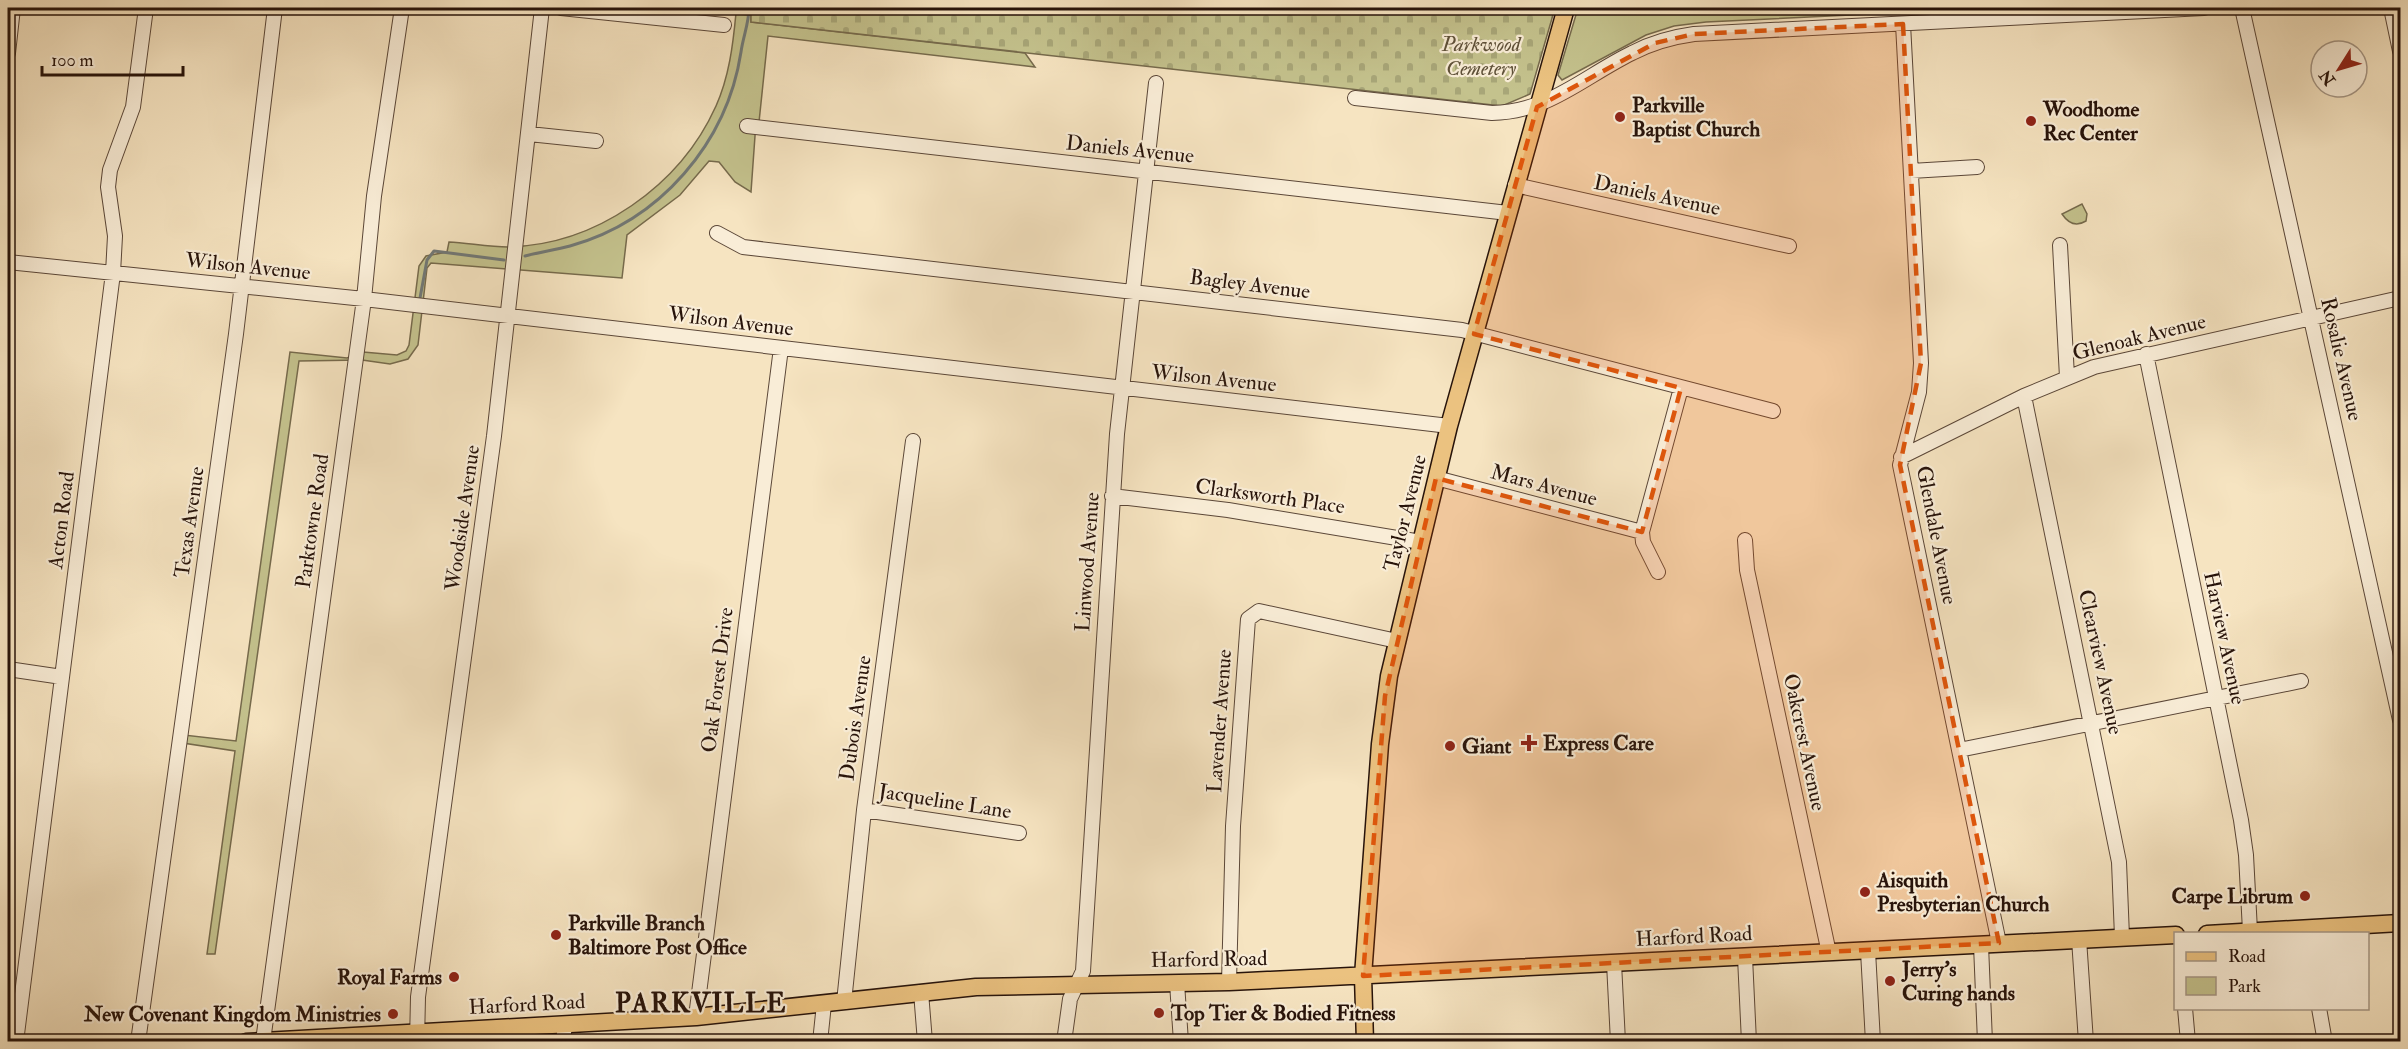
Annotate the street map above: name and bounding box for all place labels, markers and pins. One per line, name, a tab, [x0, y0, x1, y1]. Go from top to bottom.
place label: Parkville Baptist Church	[1632, 92, 1760, 143]
place label: Woodhome Rec Center	[2042, 96, 2139, 147]
marker: Parkville Baptist Church	[1613, 110, 1627, 124]
marker: Woodhome Rec Center	[2024, 114, 2038, 128]
place label: Express Care	[1543, 730, 1654, 757]
place label: Giant	[1462, 733, 1512, 760]
marker: Express Care	[1520, 734, 1538, 752]
marker: Giant	[1443, 739, 1457, 753]
place label: Aisquith Presbyterian Church	[1876, 867, 2049, 918]
place label: Carpe Librum	[2172, 883, 2294, 910]
marker: Aisquith Presbyterian Church	[1858, 885, 1872, 899]
marker: Carpe Librum	[2298, 889, 2312, 903]
place label: Parkville Branch Baltimore Post Office	[568, 910, 747, 961]
marker: Parkville Branch Baltimore Post Office	[549, 928, 563, 942]
place label: Jerry's Curing hands	[1901, 956, 2015, 1007]
place label: Royal Farms	[337, 964, 442, 991]
marker: Royal Farms	[447, 970, 461, 984]
marker: Jerry's Curing hands	[1883, 974, 1897, 988]
place label: Top Tier & Bodied Fitness	[1170, 1000, 1395, 1027]
place label: New Covenant Kingdom Ministries	[83, 1001, 381, 1028]
marker: Top Tier & Bodied Fitness	[1152, 1006, 1166, 1020]
marker: New Covenant Kingdom Ministries	[386, 1007, 400, 1021]

